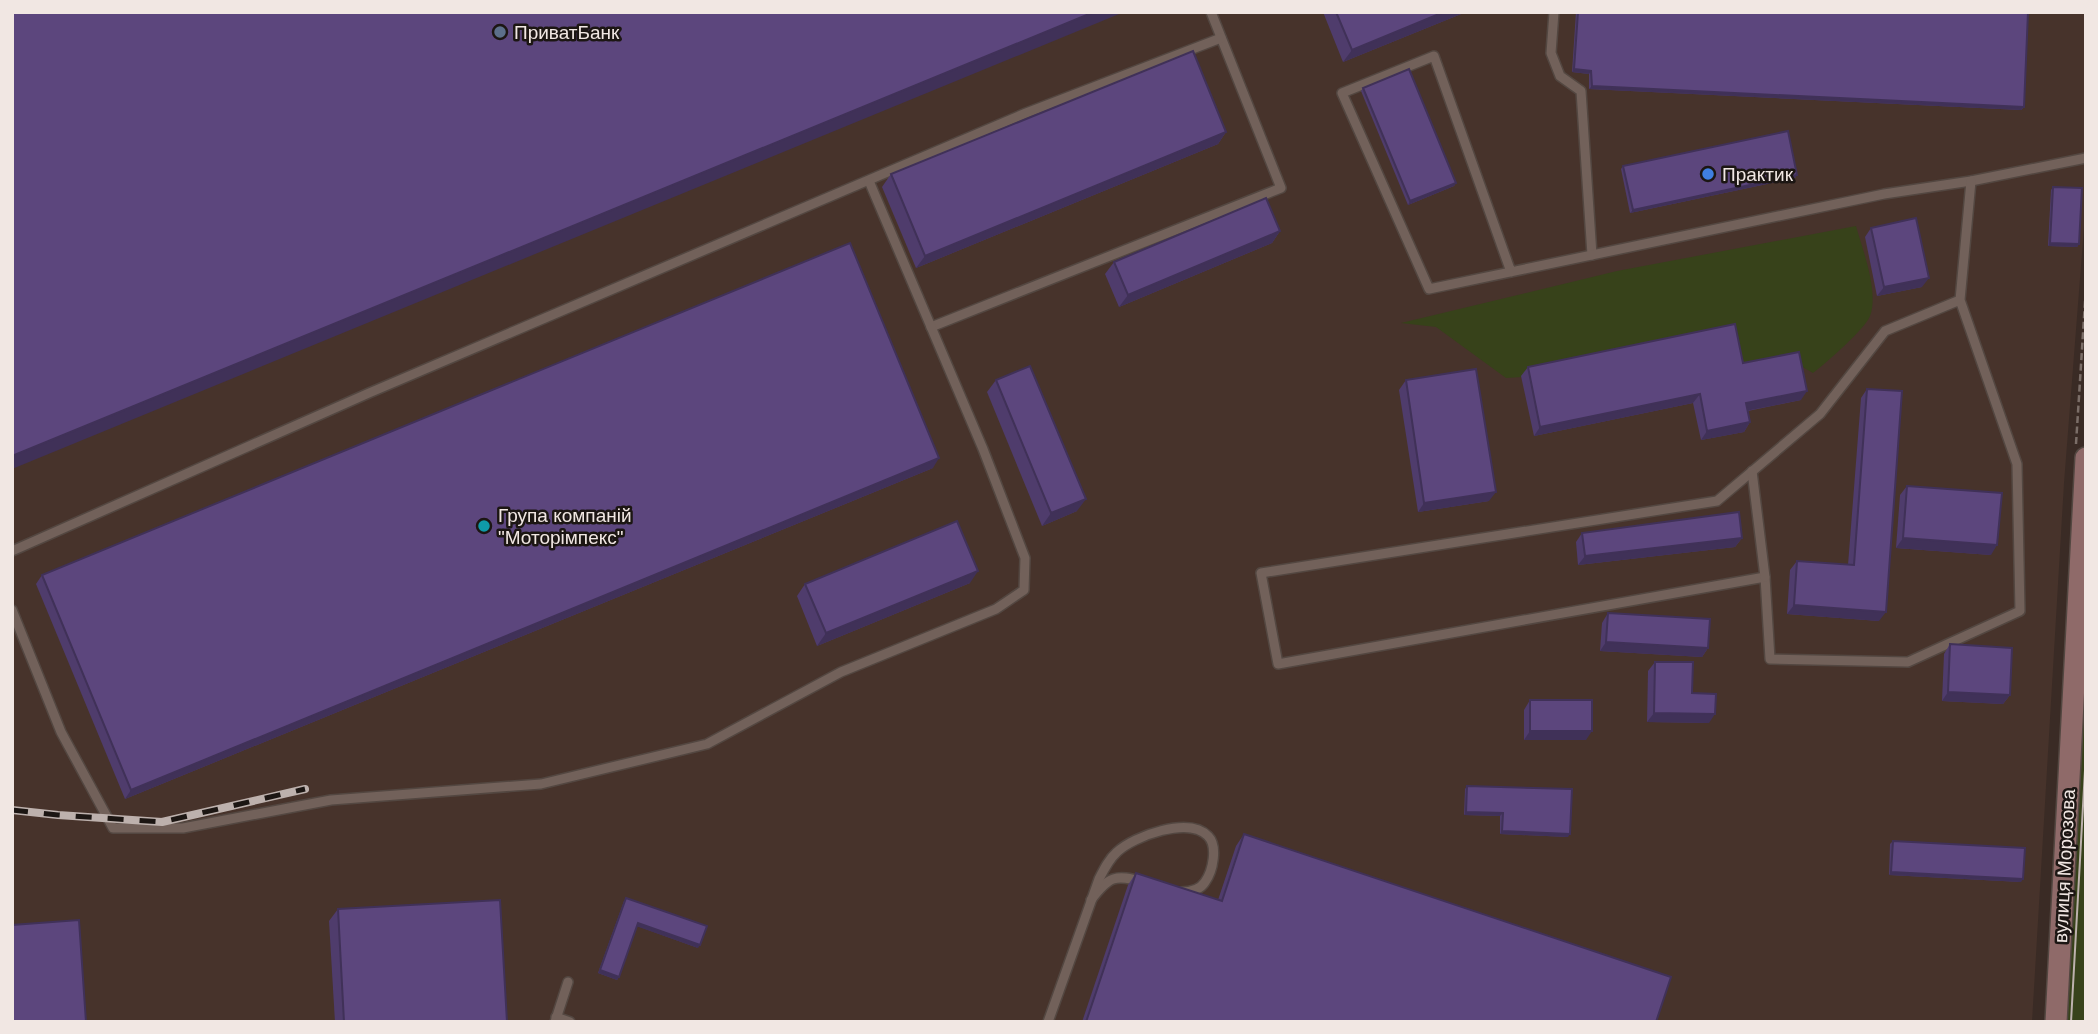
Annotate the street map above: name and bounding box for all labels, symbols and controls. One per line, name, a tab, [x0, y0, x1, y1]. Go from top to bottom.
place label: ПриватБанк	[514, 22, 620, 43]
marker: ПриватБанк	[492, 24, 508, 40]
place label: Практик	[1722, 164, 1794, 185]
marker: Практик	[1700, 166, 1716, 182]
place label: Група компаній "Моторімпекс"	[498, 505, 632, 548]
marker: Група компаній "Моторімпекс"	[476, 518, 492, 534]
street label: вулиця Морозова	[2050, 788, 2079, 943]

